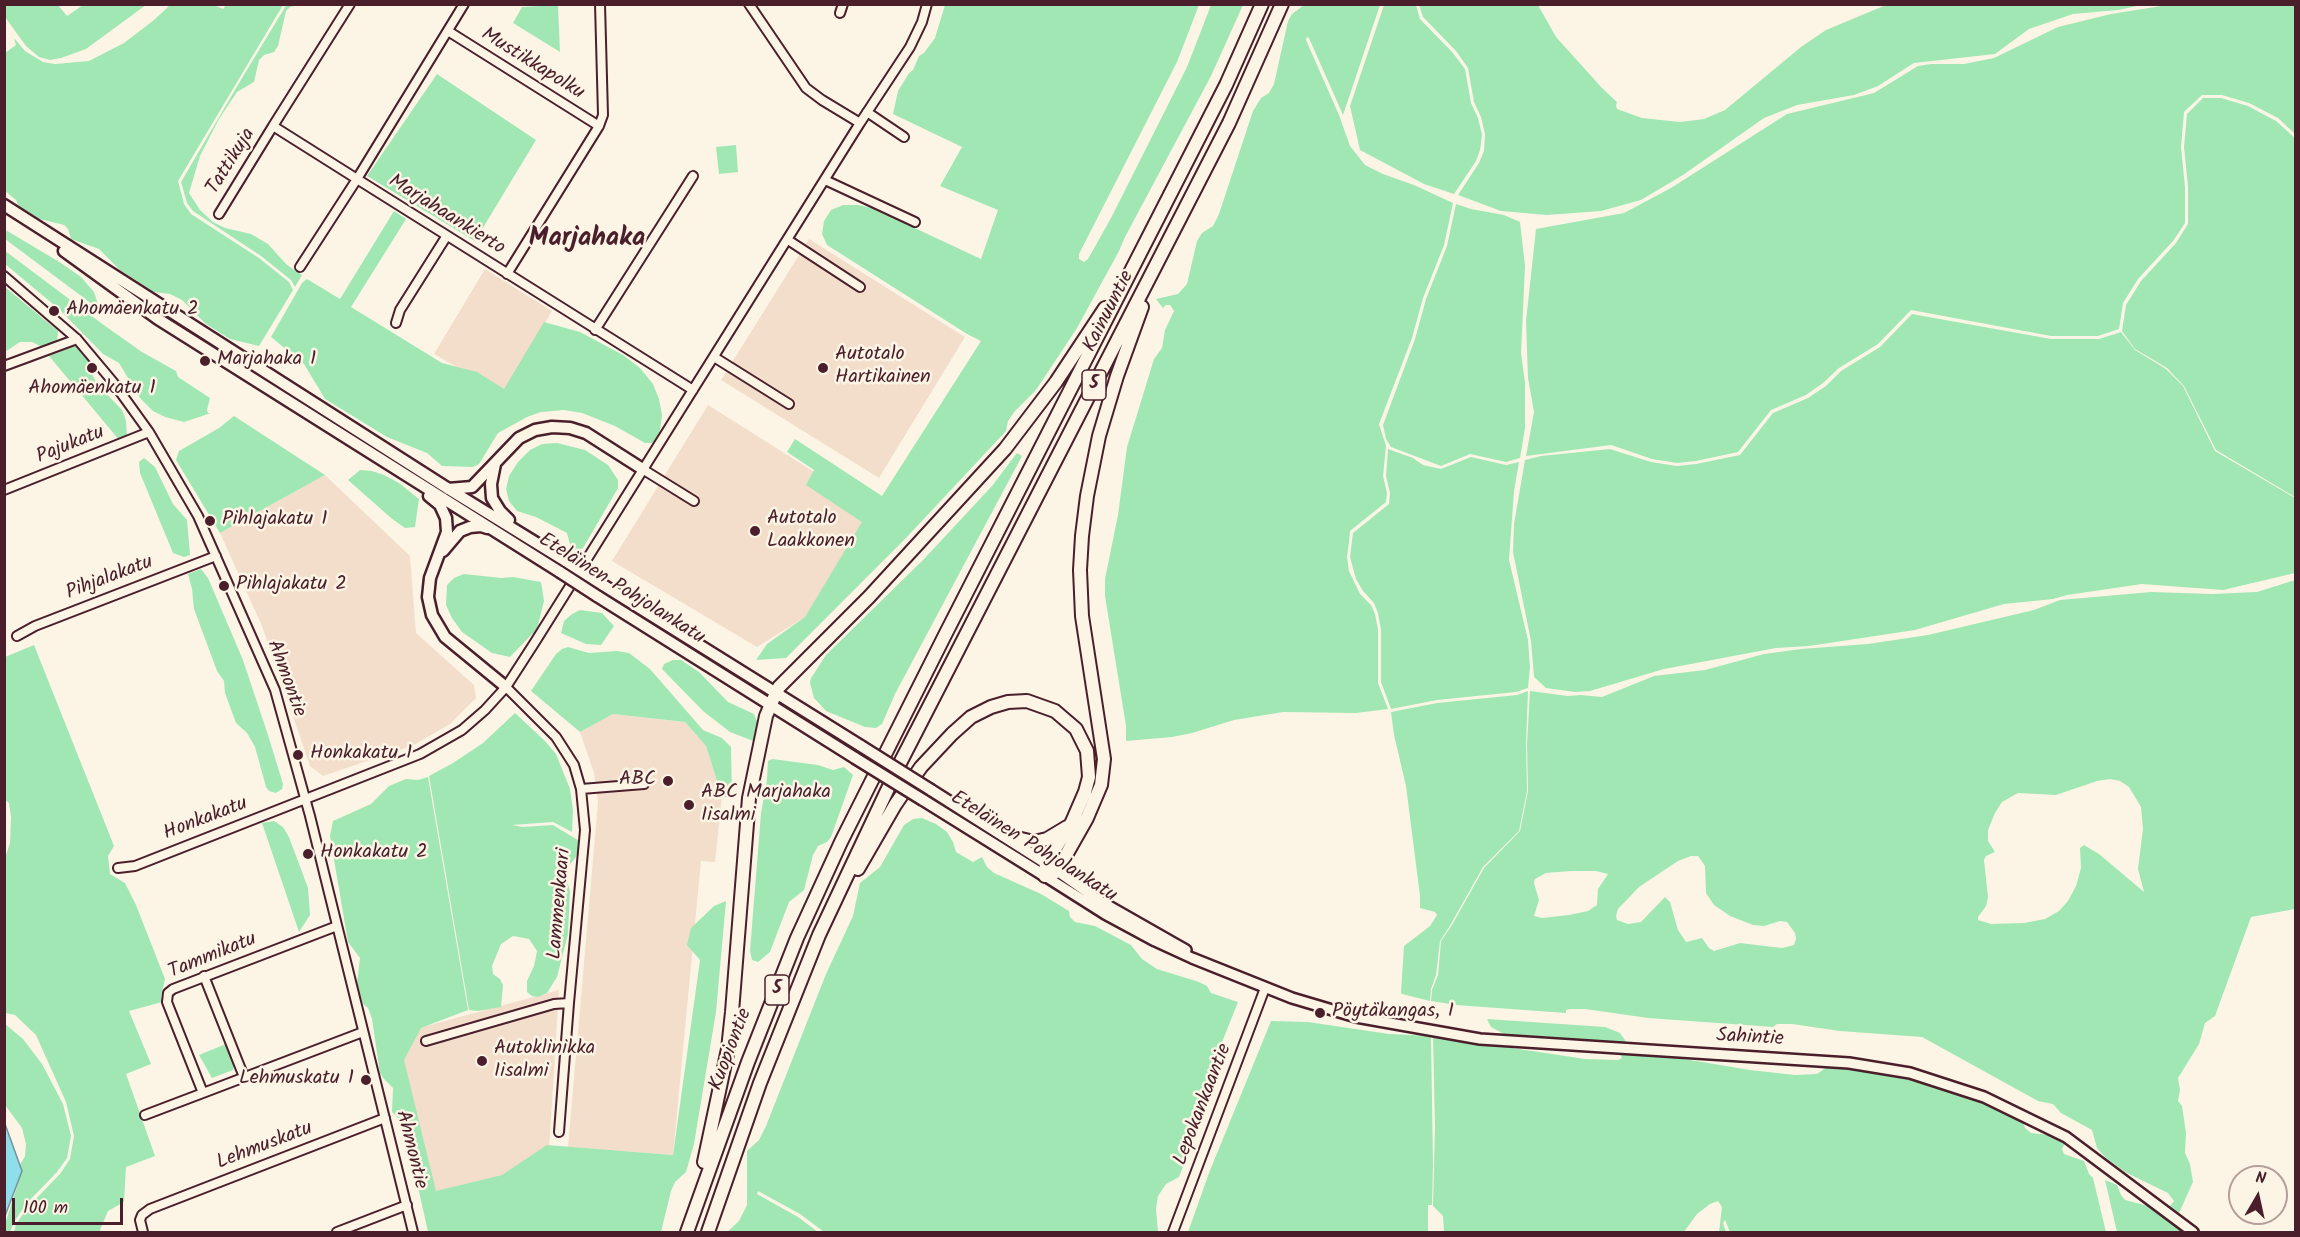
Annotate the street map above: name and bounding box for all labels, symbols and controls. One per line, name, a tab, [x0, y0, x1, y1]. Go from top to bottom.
street label: Mustikkapolku	[476, 24, 588, 106]
street label: Tattikuja	[202, 124, 262, 200]
street label: Marjahaankierto	[383, 171, 509, 261]
district label: Marjahaka	[529, 225, 645, 257]
street label: Kainuuntie	[1079, 267, 1141, 357]
place label: Ahomäenkatu 2	[66, 299, 199, 323]
marker: Ahomäenkatu 2	[47, 304, 61, 318]
place label: Autotalo Hartikainen	[835, 344, 931, 391]
place label: Marjahaka 1	[217, 349, 316, 373]
marker: Marjahaka 1	[198, 354, 212, 368]
marker: Ahomäenkatu 1	[85, 361, 99, 375]
marker: Autotalo Hartikainen	[816, 361, 830, 375]
road number: 5	[1082, 370, 1106, 400]
place label: Ahomäenkatu 1	[28, 378, 156, 402]
street label: Pajukatu	[34, 422, 108, 470]
place label: Autotalo Laakkonen	[767, 508, 855, 555]
place label: Pihlajakatu 1	[222, 509, 327, 533]
marker: Pihlajakatu 1	[203, 514, 217, 528]
marker: Autotalo Laakkonen	[748, 524, 762, 538]
street label: Eteläinen Pohjolankatu	[533, 529, 709, 651]
street label: Pihjalakatu	[63, 551, 157, 607]
place label: Pihlajakatu 2	[236, 574, 347, 598]
marker: Pihlajakatu 2	[217, 579, 231, 593]
street label: Ahmontie	[260, 637, 310, 721]
place label: Honkakatu 1	[310, 743, 412, 767]
marker: Honkakatu 1	[291, 748, 305, 762]
place label: ABC	[619, 769, 656, 793]
marker: ABC	[661, 774, 675, 788]
place label: ABC Marjahaka Iisalmi	[701, 782, 831, 829]
street label: Eteläinen Pohjolankatu	[945, 787, 1121, 909]
street label: Honkakatu	[161, 793, 251, 847]
marker: ABC Marjahaka Iisalmi	[682, 798, 696, 812]
place label: Honkakatu 2	[320, 842, 428, 866]
marker: Honkakatu 2	[301, 847, 315, 861]
street label: Lammenkaari	[544, 848, 578, 960]
street label: Tammikatu	[165, 928, 261, 986]
road number: 5	[765, 975, 789, 1005]
place label: Pöytäkangas, I	[1332, 1001, 1454, 1025]
street label: Kuopiontie	[705, 1006, 759, 1094]
marker: Pöytäkangas, I	[1313, 1006, 1327, 1020]
street label: Sahintie	[1716, 1025, 1784, 1053]
place label: Autoklinikka Iisalmi	[494, 1038, 595, 1085]
street label: Lepokankaantie	[1170, 1041, 1238, 1169]
marker: Autoklinikka Iisalmi	[475, 1054, 489, 1068]
place label: Lehmuskatu 1	[239, 1068, 354, 1092]
marker: Lehmuskatu 1	[359, 1073, 373, 1087]
street label: Ahmontie	[389, 1108, 431, 1192]
street label: Lehmuskatu	[214, 1118, 316, 1176]
north arrow	[2228, 1165, 2288, 1225]
text: N	[2254, 1166, 2268, 1192]
scale bar	[15, 1186, 126, 1224]
text: 100 m	[23, 1194, 68, 1223]

